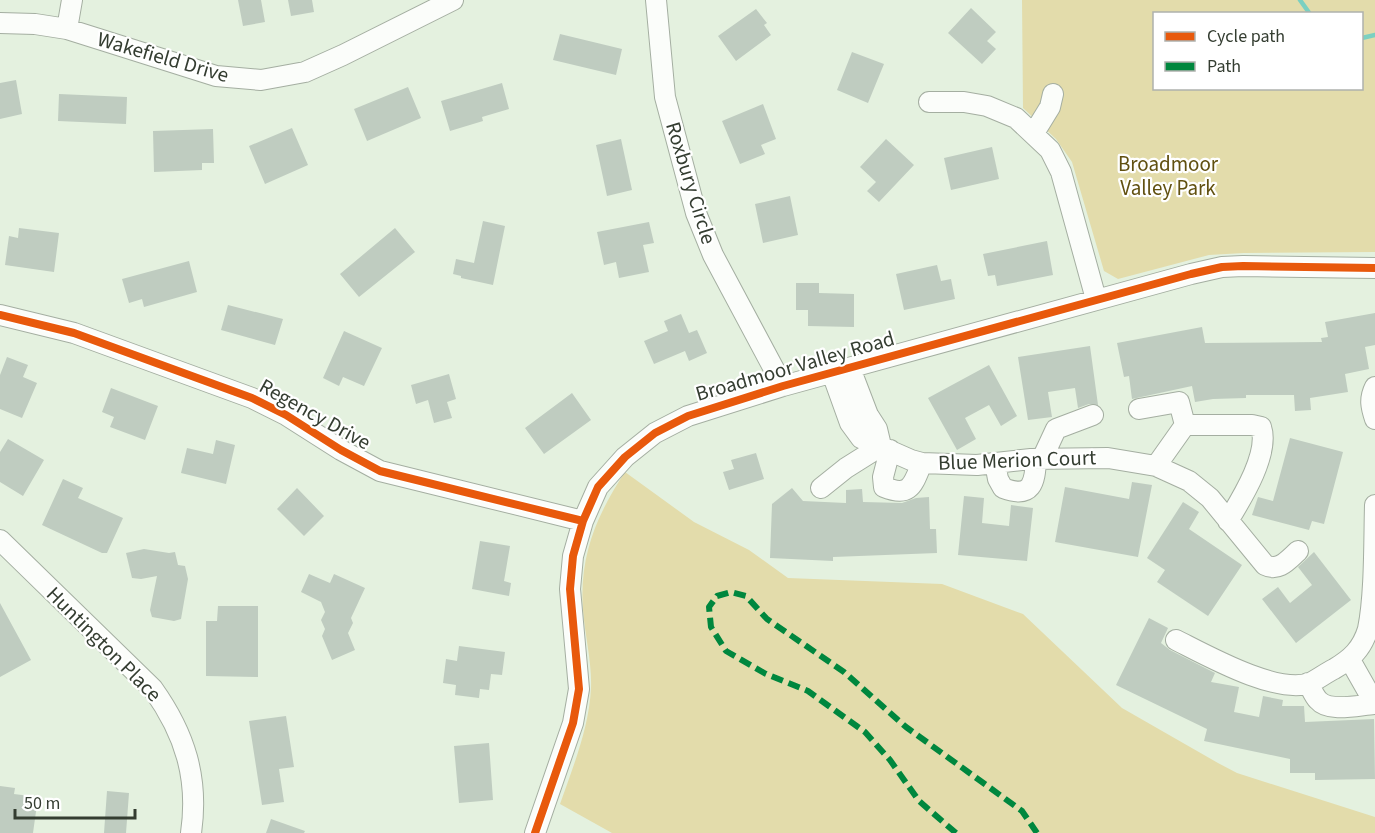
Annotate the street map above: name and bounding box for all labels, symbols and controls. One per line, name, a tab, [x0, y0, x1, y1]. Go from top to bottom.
legend	[1153, 12, 1363, 90]
street label: Wakefield Drive	[94, 24, 232, 90]
text: Cycle path	[1207, 24, 1285, 49]
text: Path	[1207, 54, 1241, 79]
street label: Roxbury Circle	[658, 118, 724, 248]
park label: Broadmoor Valley Park	[1118, 149, 1219, 203]
street label: Broadmoor Valley Road	[692, 323, 898, 409]
street label: Regency Drive	[254, 371, 376, 457]
street label: Blue Merion Court	[937, 442, 1097, 478]
street label: Huntington Place	[40, 580, 168, 708]
scale bar	[15, 782, 135, 820]
text: 50 m	[24, 791, 60, 816]

